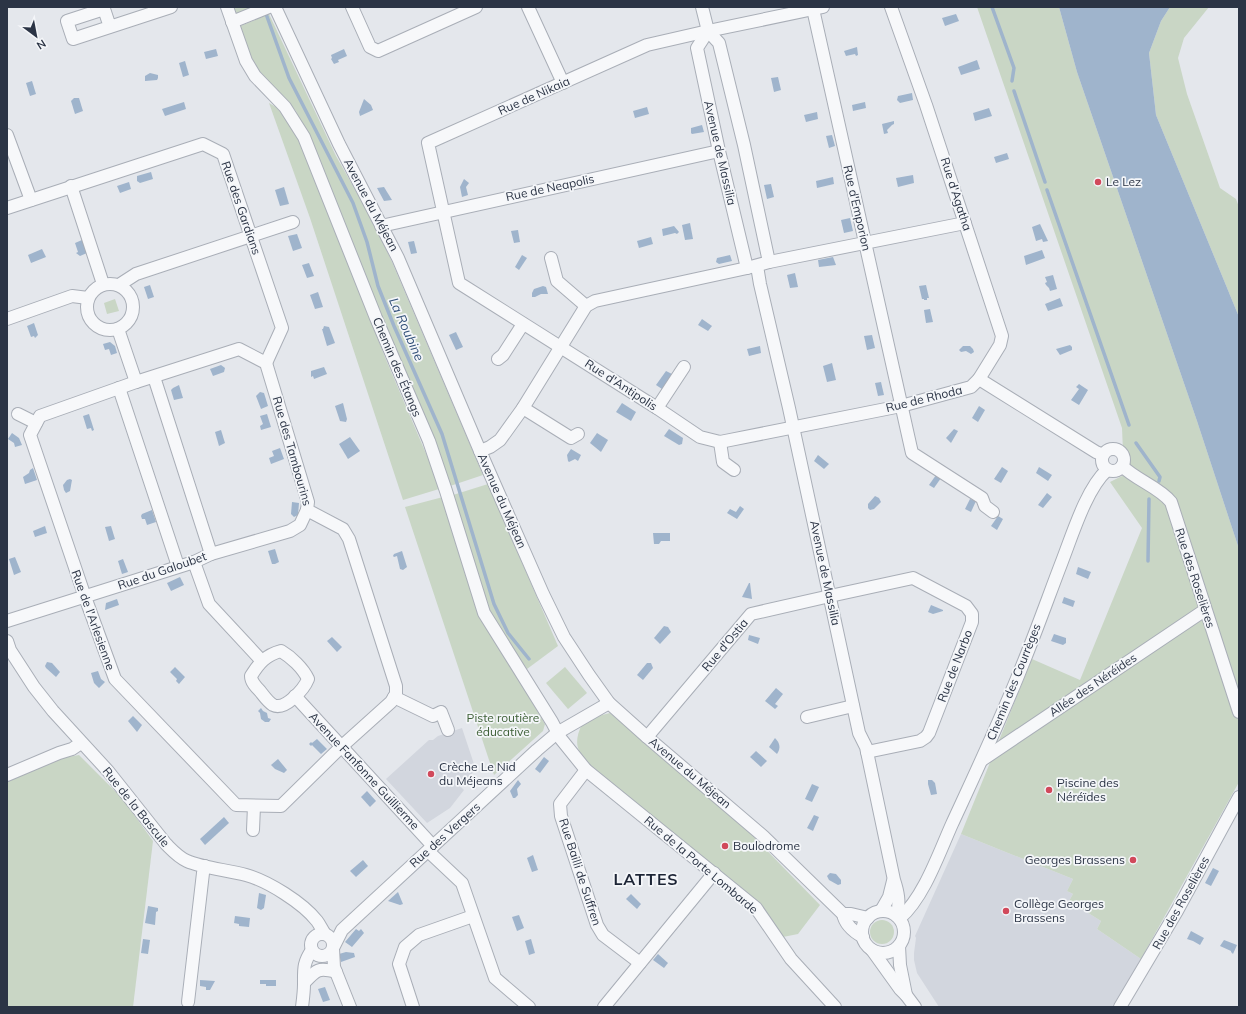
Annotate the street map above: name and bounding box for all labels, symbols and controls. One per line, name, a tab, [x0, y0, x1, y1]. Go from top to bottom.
north arrow	[16, 16, 56, 56]
text: N	[34, 36, 49, 53]
street label: Rue de Nikaia	[496, 73, 572, 118]
street label: Avenue de Massilia	[701, 99, 740, 207]
street label: Rue d'Agatha	[938, 155, 975, 232]
street label: Avenue du Méjean	[341, 156, 402, 254]
street label: Rue des Gardians	[218, 159, 265, 257]
street label: Rue d'Emporion	[840, 164, 875, 252]
street label: Rue de Neapolis	[504, 171, 596, 204]
place label: Le Lez	[1106, 174, 1141, 189]
marker: Le Lez	[1093, 177, 1103, 187]
water label: La Roubine	[386, 295, 428, 363]
street label: Chemin des Étangs	[370, 315, 425, 419]
street label: Rue d'Antipolis	[582, 356, 660, 414]
street label: Rue de Rhoda	[884, 382, 964, 415]
street label: Rue des Tambourins	[270, 395, 315, 507]
street label: Avenue du Méjean	[475, 451, 530, 551]
street label: Avenue de Massilia	[807, 519, 844, 627]
street label: Rue des Roselières	[1172, 526, 1219, 630]
street label: Rue du Galoubet	[116, 548, 208, 593]
street label: Rue de l'Arlesienne	[68, 568, 119, 672]
street label: Rue d'Ostia	[698, 615, 751, 674]
street label: Chemin des Courrèges	[983, 621, 1044, 742]
street label: Rue de Narbo	[934, 627, 975, 704]
street label: Allée des Néréides	[1046, 650, 1139, 719]
street label: Avenue Fanfonne Guillierme	[306, 709, 423, 833]
park label: Piste routière éducative	[467, 710, 539, 739]
street label: Avenue du Méjean	[646, 734, 734, 811]
place label: Crèche Le Nid du Méjeans	[439, 759, 516, 788]
street label: Rue de la Bascule	[100, 764, 173, 850]
marker: Crèche Le Nid du Méjeans	[426, 769, 436, 779]
place label: Piscine des Néréïdes	[1057, 775, 1119, 804]
marker: Piscine des Néréïdes	[1044, 785, 1054, 795]
street label: Rue des Vergers	[406, 799, 483, 870]
street label: Rue de la Porte Lombarde	[641, 813, 761, 917]
street label: Rue Bailli de Suffren	[556, 816, 605, 927]
place label: Boulodrome	[733, 838, 800, 853]
marker: Boulodrome	[720, 841, 730, 851]
place label: Georges Brassens	[1025, 852, 1125, 867]
street label: Rue des Roselières	[1149, 854, 1212, 952]
marker: Georges Brassens	[1128, 855, 1138, 865]
district label: LATTES	[613, 869, 679, 889]
place label: Collège Georges Brassens	[1014, 896, 1104, 925]
marker: Collège Georges Brassens	[1001, 906, 1011, 916]

